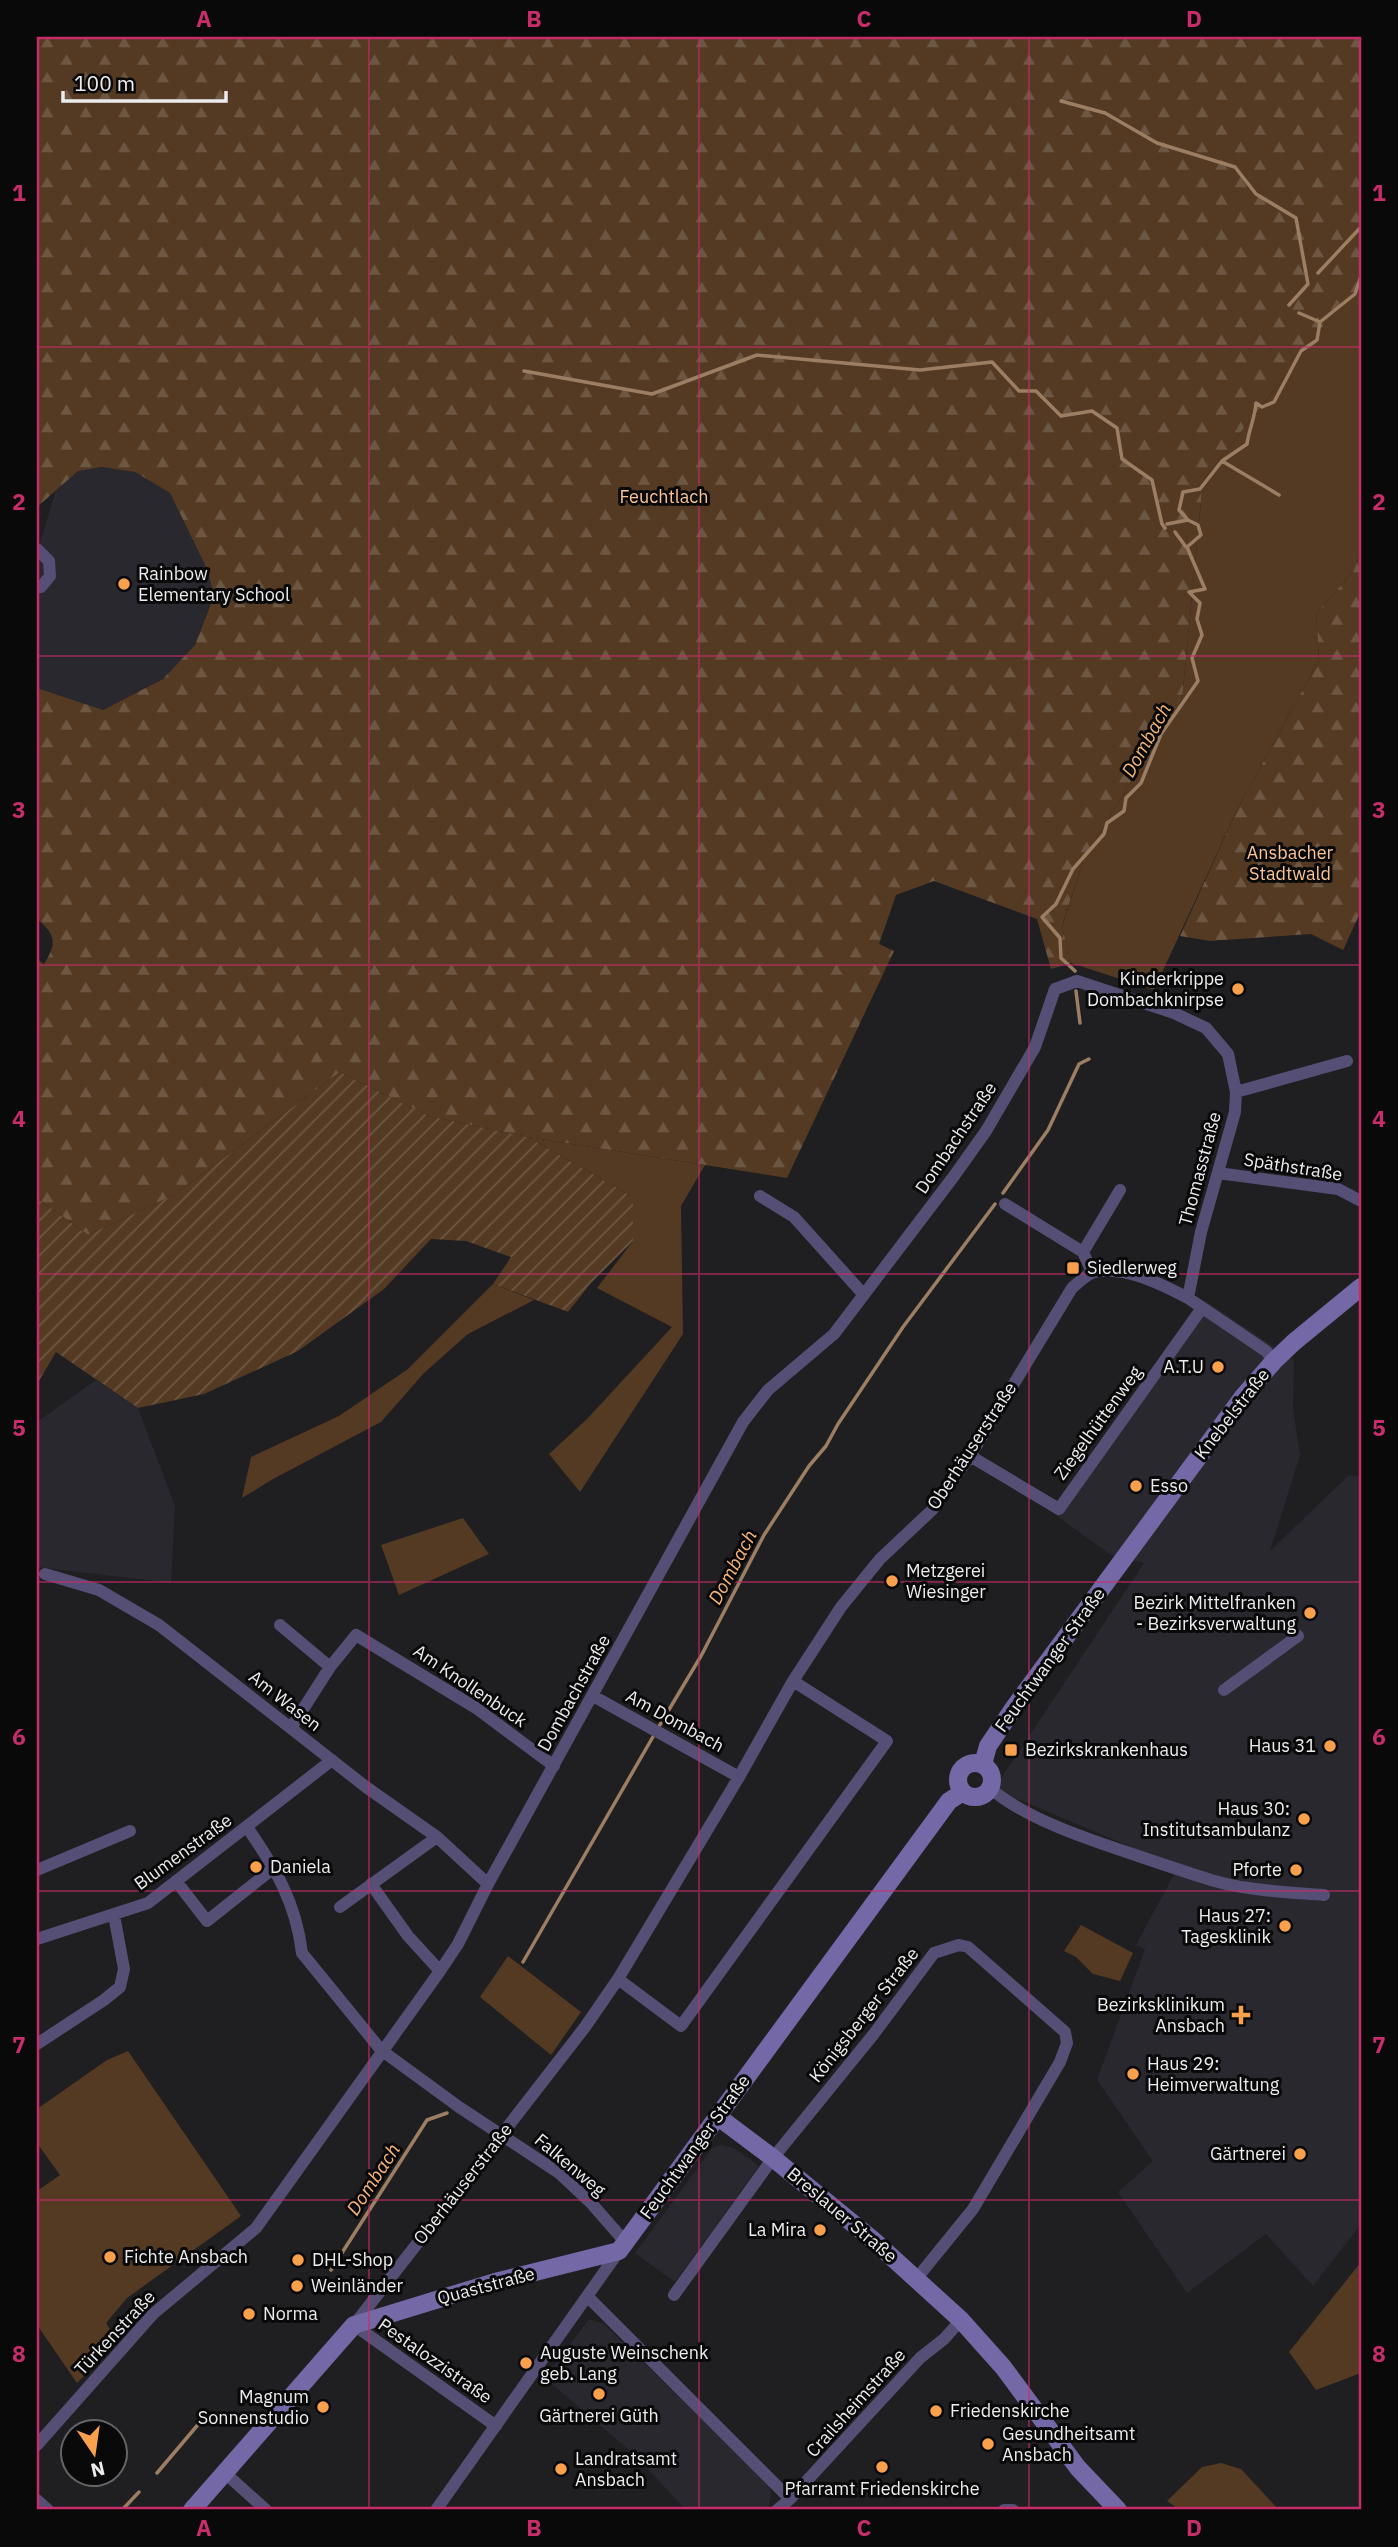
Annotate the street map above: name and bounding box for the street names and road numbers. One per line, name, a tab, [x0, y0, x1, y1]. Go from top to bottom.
street label: Dombachstraße	[910, 1077, 1001, 1198]
street label: Thomasstraße	[1173, 1109, 1226, 1228]
street label: Späthstraße	[1242, 1147, 1344, 1186]
street label: Ziegelhüttenweg	[1049, 1361, 1147, 1484]
street label: Knebelstraße	[1189, 1364, 1274, 1464]
street label: Oberhäuserstraße	[922, 1378, 1021, 1514]
street label: Feuchtwanger Straße	[989, 1583, 1110, 1737]
street label: Dombachstraße	[532, 1630, 615, 1755]
street label: Am Knollenbuck	[409, 1639, 532, 1732]
street label: Am Wasen	[244, 1665, 326, 1736]
street label: Am Dombach	[622, 1684, 728, 1757]
street label: Blumenstraße	[129, 1808, 236, 1895]
street label: Königsberger Straße	[804, 1943, 924, 2087]
street label: Feuchtwanger Straße	[634, 2070, 755, 2224]
street label: Oberhäuserstraße	[408, 2118, 517, 2249]
street label: Falkenweg	[530, 2128, 611, 2201]
street label: Breslauer Straße	[783, 2162, 902, 2267]
street label: Quaststraße	[435, 2261, 537, 2310]
street label: Türkenstraße	[69, 2285, 160, 2380]
street label: Pestalozzistraße	[374, 2313, 497, 2408]
street label: Crailsheimstraße	[801, 2343, 911, 2462]

